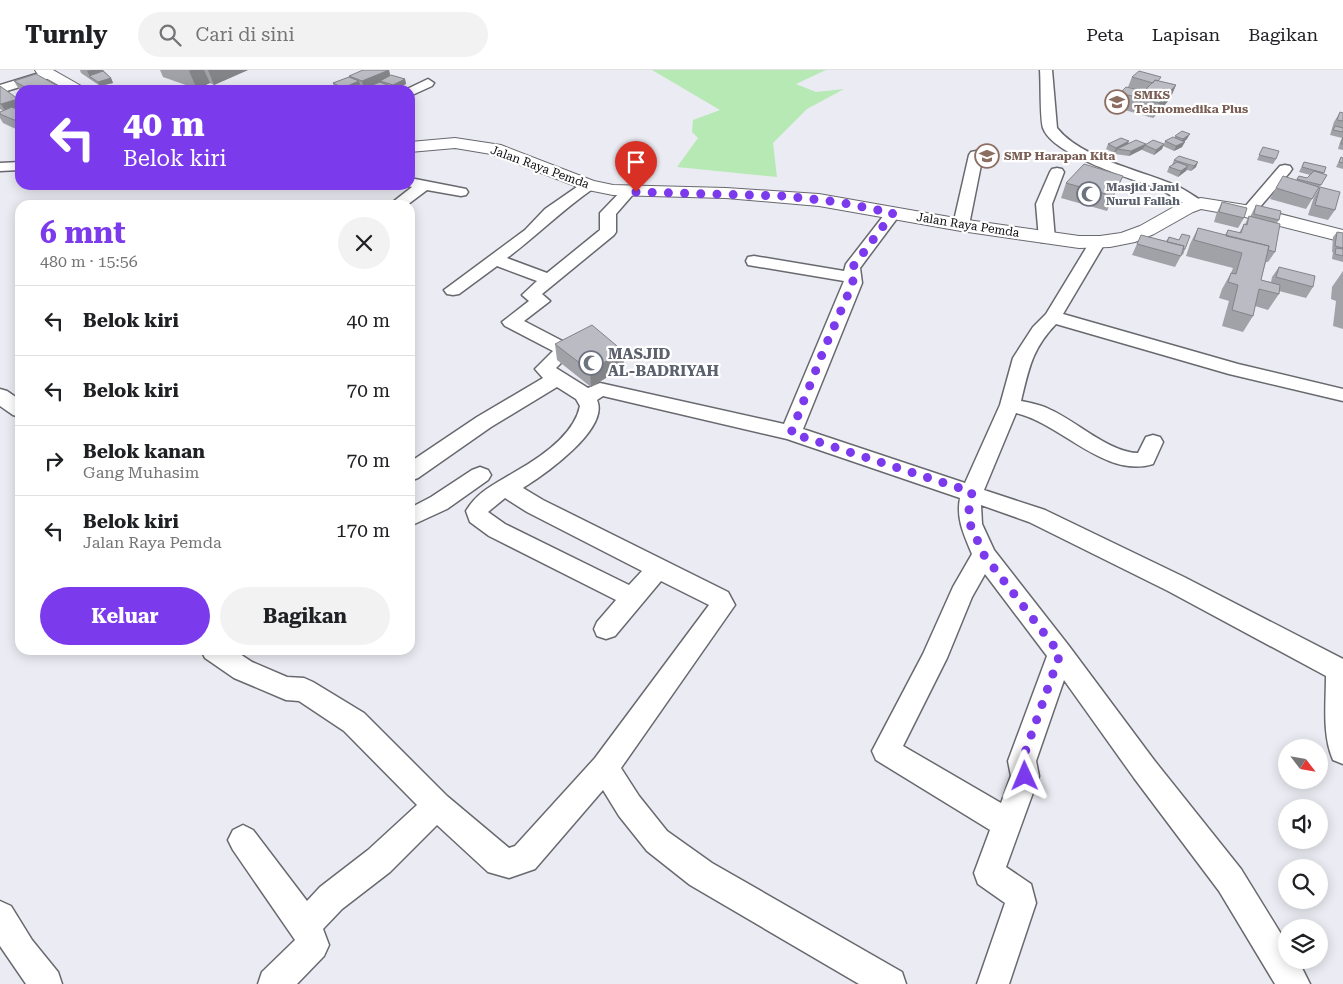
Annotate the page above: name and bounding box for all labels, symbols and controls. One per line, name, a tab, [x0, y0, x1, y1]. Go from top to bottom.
search box	[138, 12, 488, 57]
text: Turnly	[25, 21, 108, 49]
icon: search	[156, 21, 184, 49]
text: Cari di sini	[196, 23, 295, 46]
text: Peta	[1086, 24, 1124, 45]
text: Lapisan	[1152, 24, 1220, 45]
text: Bagikan	[1248, 24, 1318, 45]
place label: SMKS Teknomedika Plus	[1134, 88, 1248, 116]
school or university icon: SMKS Teknomedika Plus	[1104, 89, 1130, 115]
text: 40 m	[123, 104, 205, 145]
icon: left	[40, 105, 105, 170]
pin	[615, 141, 657, 192]
street label: Jalan Raya Pemda	[489, 143, 592, 192]
school or university icon: SMP Harapan Kita	[974, 143, 1000, 169]
text: Belok kiri	[123, 146, 227, 171]
icon: arrive	[622, 148, 650, 176]
place label: SMP Harapan Kita	[1004, 149, 1115, 163]
place label: Masjid Jami Nurul Fallah	[1106, 180, 1180, 208]
mosque icon: Masjid Jami Nurul Fallah	[1076, 181, 1102, 207]
street label: Jalan Raya Pemda	[916, 210, 1021, 240]
text: 6 mnt	[40, 215, 126, 250]
button: close	[338, 217, 390, 269]
text: 480 m · 15:56	[40, 252, 138, 271]
icon: left	[40, 307, 68, 335]
text: Belok kiri	[83, 309, 179, 332]
text: 40 m	[347, 309, 390, 332]
place label: MASJID AL-BADRIYAH	[608, 345, 719, 380]
mosque icon: MASJID AL-BADRIYAH	[578, 350, 604, 376]
icon: left	[40, 377, 68, 405]
text: Belok kiri	[83, 379, 179, 402]
text: 70 m	[347, 379, 390, 402]
text: Belok kanan	[83, 440, 205, 463]
icon: right	[40, 447, 68, 475]
text: 70 m	[347, 449, 390, 472]
text: Gang Muhasim	[83, 463, 199, 482]
text: Belok kiri	[83, 510, 179, 533]
icon: left	[40, 517, 68, 545]
text: 170 m	[336, 519, 390, 542]
text: Jalan Raya Pemda	[83, 533, 222, 552]
button: Keluar	[40, 587, 210, 645]
button: Bagikan	[220, 587, 390, 645]
north arrow	[1278, 739, 1328, 789]
map controls	[1278, 739, 1328, 969]
position arrow	[998, 749, 1050, 801]
button: sound	[1278, 799, 1328, 849]
button: search	[1278, 859, 1328, 909]
button: layers	[1278, 919, 1328, 969]

